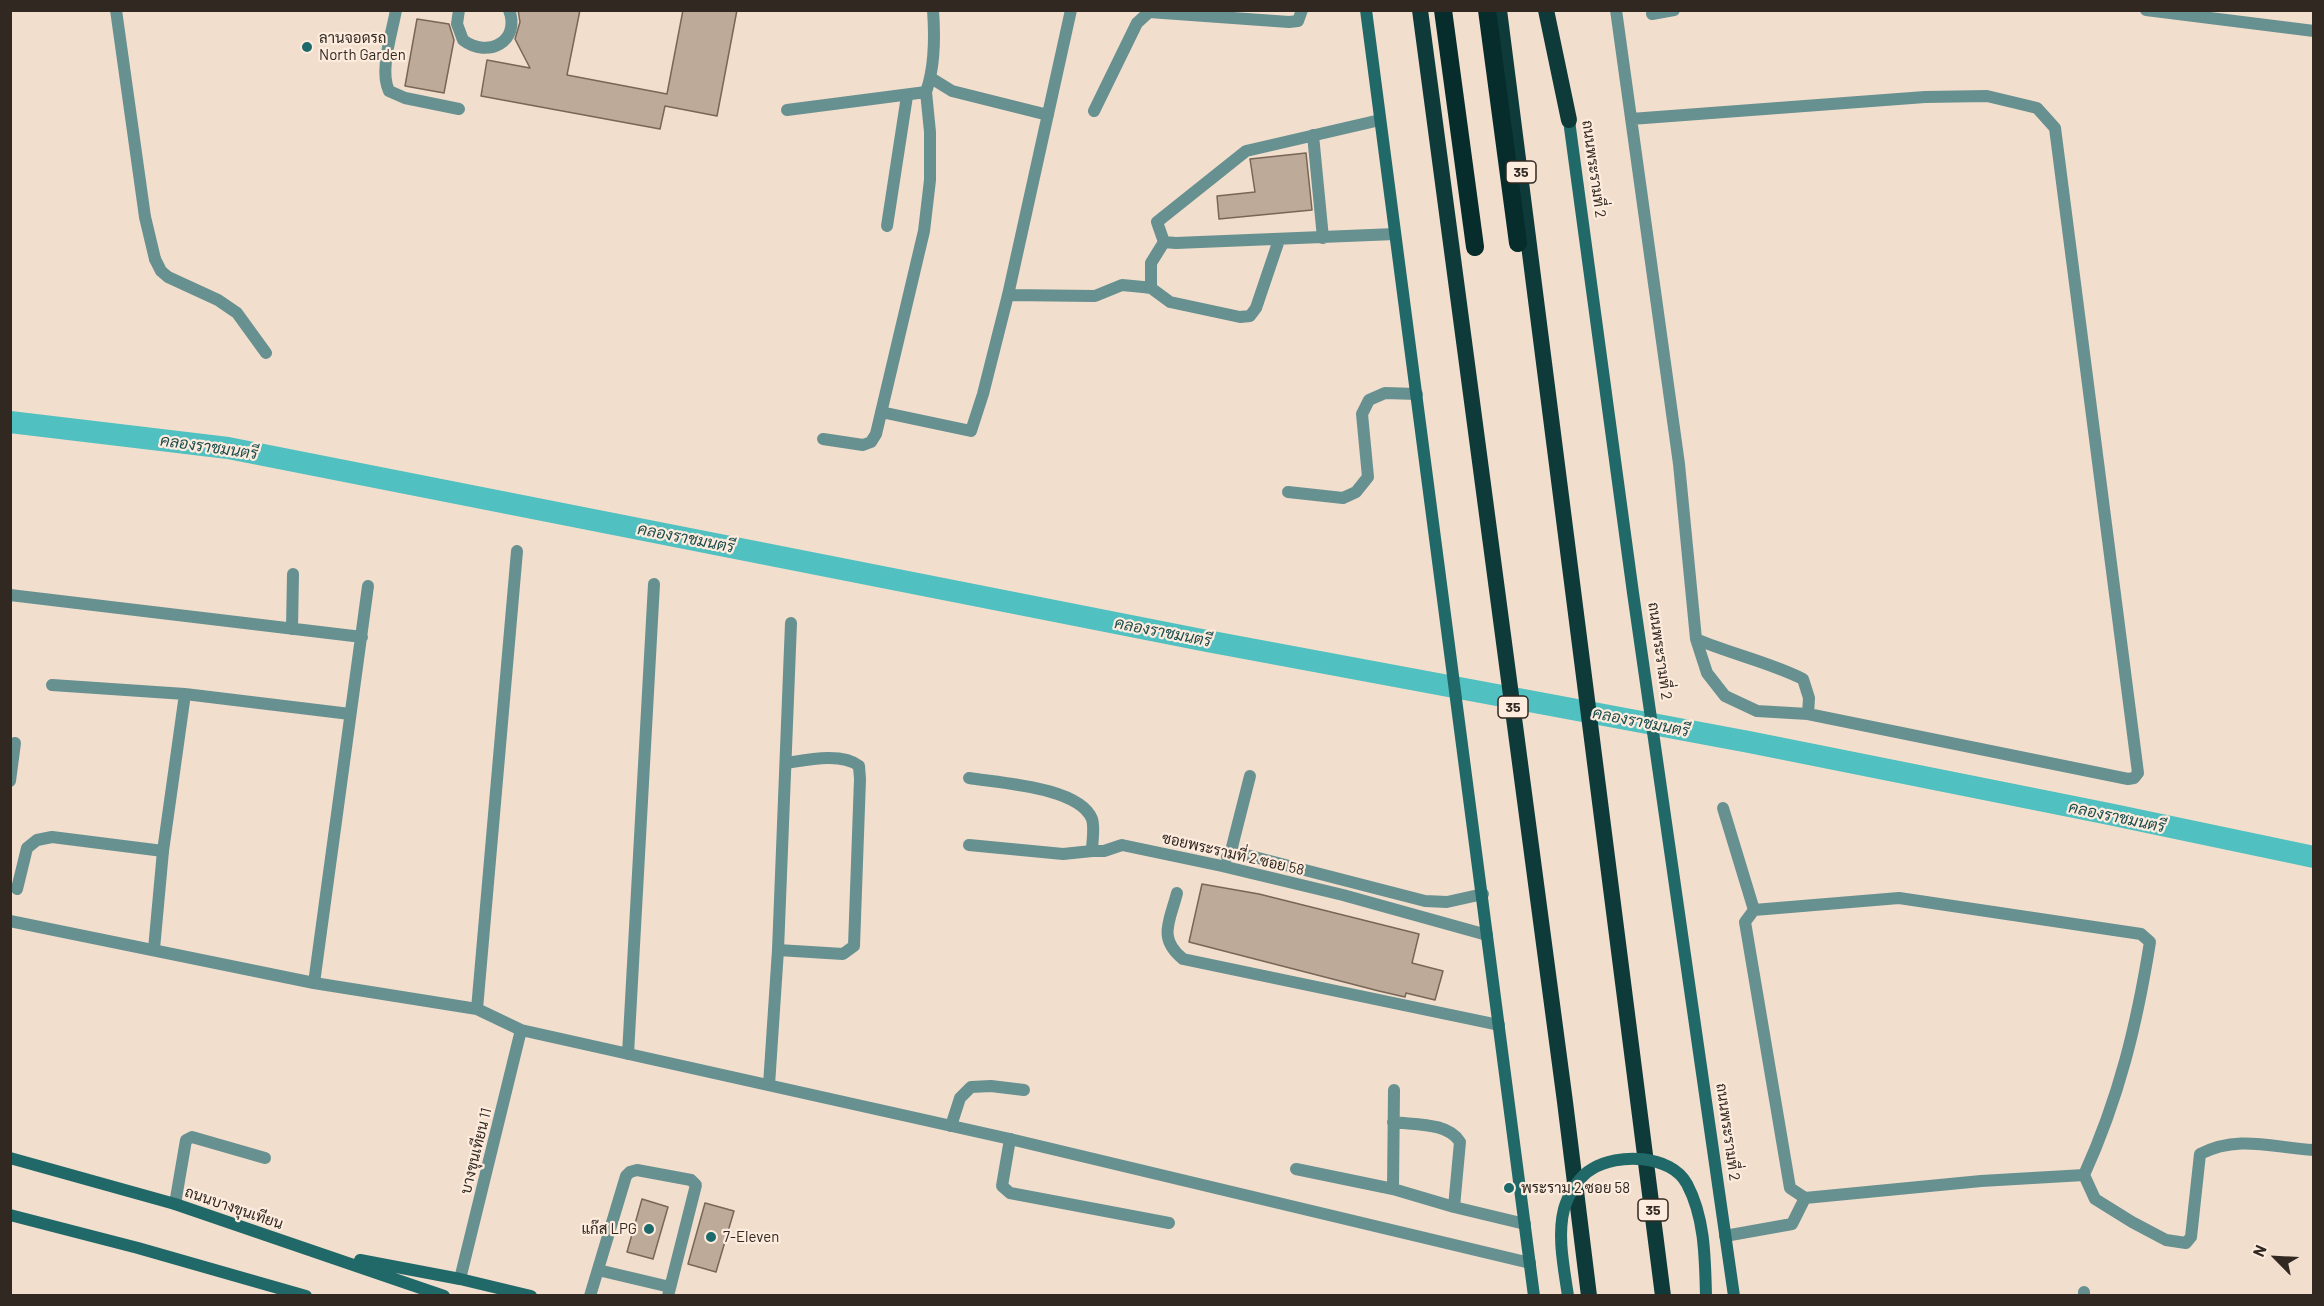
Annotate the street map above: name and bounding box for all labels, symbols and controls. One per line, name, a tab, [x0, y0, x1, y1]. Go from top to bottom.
place label: ลานจอดรถ North Garden	[319, 29, 406, 64]
marker: ลานจอดรถ North Garden	[300, 40, 314, 54]
street label: ถนนพระรามที่ 2	[1578, 119, 1610, 219]
road number: 35	[1506, 161, 1536, 183]
water label: คลองราชมนตรี	[159, 431, 259, 463]
water label: คลองราชมนตรี	[636, 519, 736, 557]
street label: ถนนพระรามที่ 2	[1644, 601, 1676, 701]
water label: คลองราชมนตรี	[1113, 613, 1213, 651]
road number: 35	[1498, 696, 1528, 718]
water label: คลองราชมนตรี	[1591, 703, 1691, 741]
water label: คลองราชมนตรี	[2067, 797, 2167, 837]
street label: ซอยพระรามที่ 2 ซอย 58	[1160, 829, 1306, 879]
street label: ถนนพระรามที่ 2	[1712, 1082, 1744, 1182]
street label: บางขุนเทียน 11	[457, 1106, 495, 1196]
place label: พระราม 2 ซอย 58	[1521, 1179, 1630, 1197]
marker: พระราม 2 ซอย 58	[1502, 1181, 1516, 1195]
street label: ถนนบางขุนเทียน	[183, 1183, 285, 1233]
road number: 35	[1638, 1199, 1668, 1221]
place label: แก๊ส LPG	[581, 1220, 637, 1238]
marker: แก๊ส LPG	[642, 1222, 656, 1236]
place label: 7-Eleven	[723, 1228, 779, 1246]
north arrow	[2246, 1228, 2306, 1288]
marker: 7-Eleven	[704, 1230, 718, 1244]
text: N	[2248, 1242, 2270, 1259]

